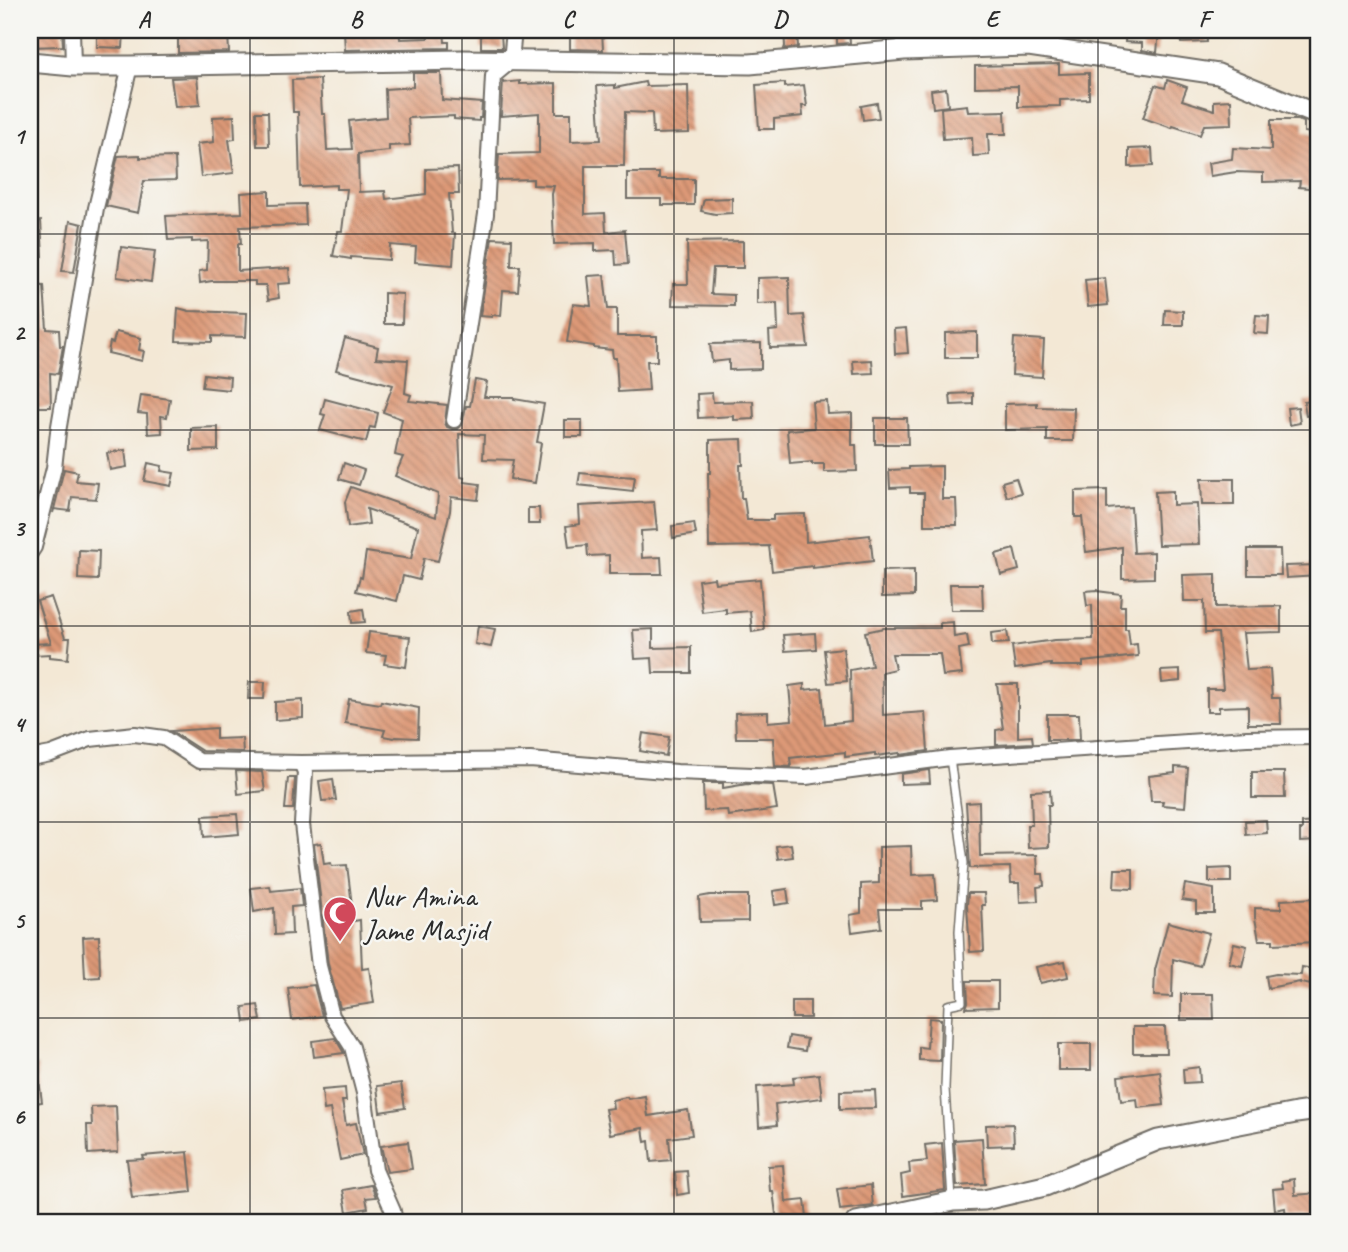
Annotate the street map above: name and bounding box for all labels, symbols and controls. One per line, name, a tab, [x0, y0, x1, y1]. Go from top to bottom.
text: A	[138, 5, 152, 34]
text: B	[350, 5, 364, 34]
text: C	[563, 5, 577, 34]
text: D	[773, 5, 789, 34]
text: E	[986, 5, 1002, 34]
text: F	[1199, 5, 1215, 34]
text: 1	[14, 122, 27, 151]
text: 2	[14, 318, 27, 347]
text: 3	[14, 514, 27, 543]
text: 4	[14, 710, 27, 739]
place label: Nur Amina Jame Masjid	[362, 877, 492, 949]
mosque icon: Nur Amina Jame Masjid	[321, 894, 359, 943]
text: 5	[14, 906, 26, 935]
text: 6	[14, 1102, 27, 1131]

